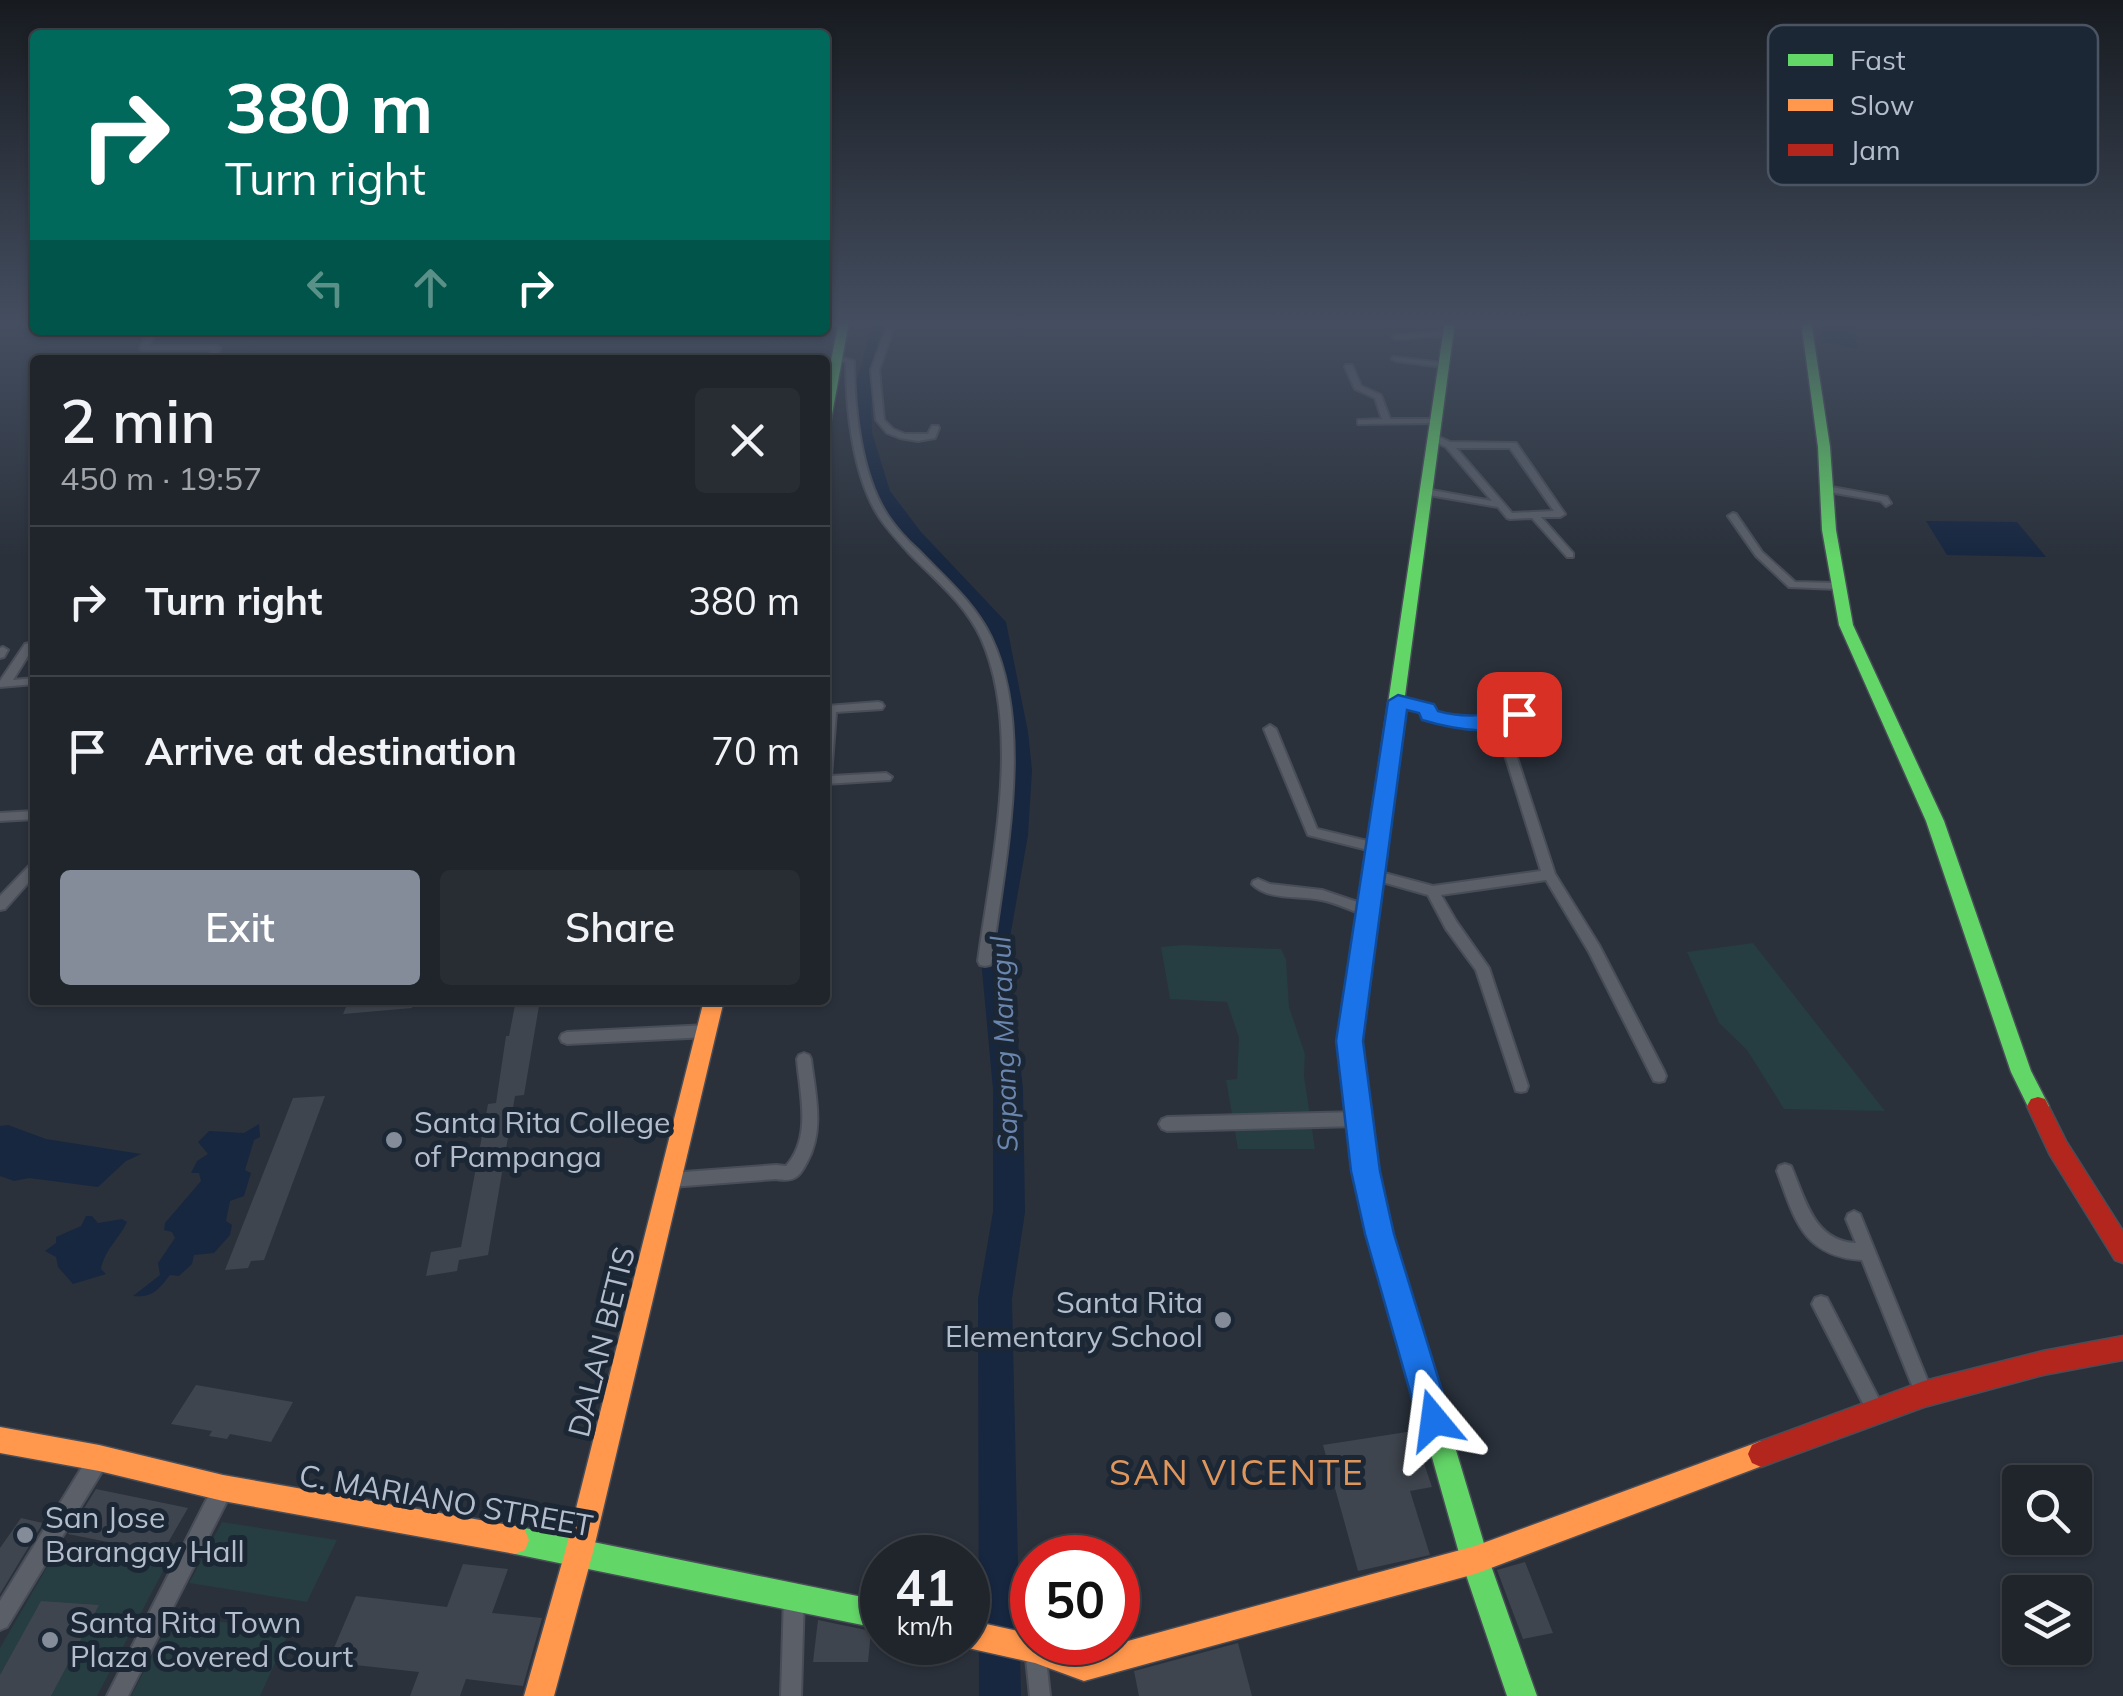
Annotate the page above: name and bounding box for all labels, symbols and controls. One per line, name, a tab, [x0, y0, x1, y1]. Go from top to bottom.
legend	[1768, 25, 2098, 185]
text: Fast	[1850, 42, 1906, 77]
text: 380 m	[225, 63, 433, 151]
icon: right	[60, 70, 190, 200]
text: Slow	[1850, 87, 1914, 122]
text: Jam	[1850, 132, 1901, 167]
text: Turn right	[225, 150, 426, 206]
icon: left	[298, 260, 353, 315]
icon: ahead	[403, 260, 458, 315]
icon: right	[508, 260, 563, 315]
text: 2 min	[60, 383, 216, 458]
button: close	[695, 388, 800, 493]
text: 450 m · 19:57	[60, 458, 262, 498]
icon: right	[60, 574, 115, 629]
text: Turn right	[145, 577, 322, 625]
text: 380 m	[688, 577, 800, 625]
pin	[1477, 672, 1562, 757]
icon: arrive	[1492, 687, 1547, 742]
icon: arrive	[60, 724, 115, 779]
text: Arrive at destination	[145, 727, 517, 775]
text: 70 m	[711, 727, 800, 775]
button: Exit	[60, 870, 420, 985]
button: Share	[440, 870, 800, 985]
water label: Sapang Maragul	[982, 935, 1025, 1152]
place label: Santa Rita College of Pampanga	[414, 1103, 670, 1175]
marker: Santa Rita College of Pampanga	[383, 1129, 405, 1151]
street label: DALAN BETIS	[559, 1243, 643, 1441]
place label: Santa Rita Elementary School	[945, 1283, 1203, 1355]
marker: Santa Rita Elementary School	[1212, 1309, 1234, 1331]
position arrow	[1382, 1368, 1486, 1472]
district label: SAN VICENTE	[1109, 1450, 1365, 1494]
street label: C. MARIANO STREET	[296, 1455, 596, 1545]
map controls	[2002, 1465, 2092, 1665]
button: search	[2002, 1465, 2092, 1555]
place label: San Jose Barangay Hall	[45, 1498, 245, 1570]
marker: San Jose Barangay Hall	[14, 1524, 36, 1546]
speed limit sign: 50	[1010, 1535, 1140, 1665]
text: 41	[895, 1556, 955, 1619]
button: layers	[2002, 1575, 2092, 1665]
place label: Santa Rita Town Plaza Covered Court	[70, 1603, 353, 1675]
text: km/h	[897, 1610, 953, 1641]
marker: Santa Rita Town Plaza Covered Court	[39, 1629, 61, 1651]

